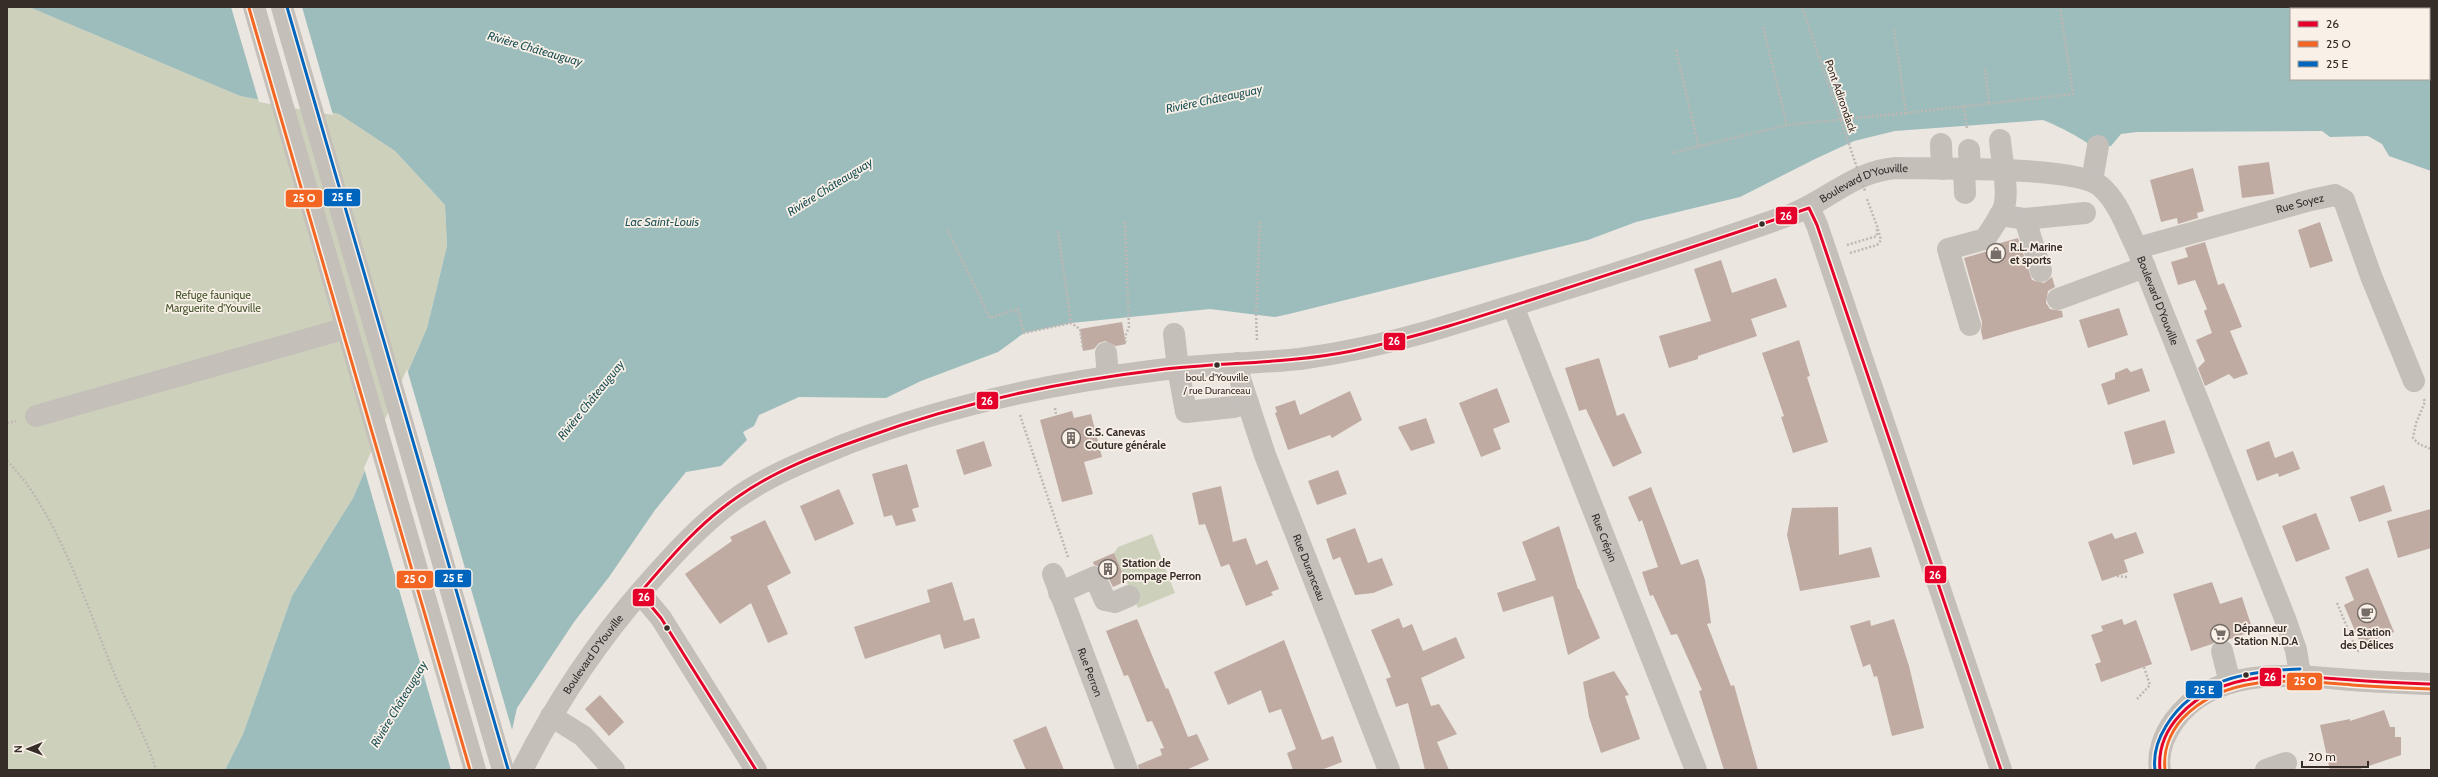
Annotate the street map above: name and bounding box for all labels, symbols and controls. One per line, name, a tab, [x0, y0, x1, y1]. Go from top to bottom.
legend	[2290, 8, 2430, 80]
text: 26	[2326, 16, 2339, 31]
water label: Rivière Châteauguay	[486, 28, 585, 69]
text: 25 O	[2326, 36, 2351, 51]
text: 25 E	[2326, 56, 2348, 71]
street label: Pont Adirondack	[1822, 58, 1860, 134]
water label: Rivière Châteauguay	[1164, 81, 1264, 116]
water label: Rivière Châteauguay	[784, 154, 876, 219]
street label: Boulevard D'Youville	[1817, 161, 1908, 206]
line badge: 25 E	[323, 188, 361, 207]
line badge: 25 O	[285, 189, 323, 208]
text: 25 E	[332, 190, 352, 204]
street label: Rue Soyez	[2274, 190, 2325, 216]
text: 25 O	[293, 191, 315, 205]
line badge: 26	[1775, 206, 1798, 225]
text: 26	[1780, 209, 1792, 223]
water label: Lac Saint-Louis	[625, 214, 699, 229]
unlabelled marker	[1757, 219, 1767, 229]
place label: R.L. Marine et sports	[2010, 240, 2063, 267]
shop icon: R.L. Marine et sports	[1985, 242, 2007, 264]
street label: Boulevard D'Youville	[2134, 254, 2182, 347]
park label: Refuge faunique Marguerite d'Youville	[165, 288, 261, 315]
line badge: 26	[1383, 332, 1406, 351]
text: 26	[1388, 334, 1400, 348]
water label: Rivière Châteauguay	[554, 356, 628, 443]
marker: boul. d'Youville / rue Duranceau	[1212, 360, 1222, 370]
place label: boul. d'Youville / rue Duranceau	[1183, 371, 1250, 397]
line badge: 26	[976, 391, 999, 410]
text: 26	[981, 394, 993, 408]
place label: G.S. Canevas Couture générale	[1085, 425, 1166, 452]
building icon: G.S. Canevas Couture générale	[1060, 427, 1082, 449]
street label: Rue Crépin	[1589, 511, 1620, 564]
street label: Rue Duranceau	[1290, 532, 1329, 603]
place label: Station de pompage Perron	[1122, 556, 1201, 583]
building icon: Station de pompage Perron	[1097, 558, 1119, 580]
line badge: 26	[1924, 565, 1947, 584]
text: 26	[1929, 568, 1941, 582]
line badge: 25 E	[434, 569, 472, 588]
line badge: 25 O	[396, 570, 434, 589]
text: 25 E	[443, 571, 463, 585]
text: 25 O	[404, 572, 426, 586]
line badge: 26	[632, 588, 655, 607]
text: 26	[638, 590, 650, 604]
cafe icon: La Station des Délices	[2356, 602, 2378, 624]
street label: Boulevard D'Youville	[560, 611, 626, 697]
place label: Dépanneur Station N.D.A	[2234, 621, 2298, 648]
unlabelled marker	[662, 623, 672, 633]
supermarket icon: Dépanneur Station N.D.A	[2209, 623, 2231, 645]
place label: La Station des Délices	[2340, 625, 2394, 652]
street label: Rue Perron	[1074, 646, 1106, 699]
water label: Rivière Châteauguay	[367, 657, 431, 750]
line badge: 26	[2259, 667, 2282, 687]
unlabelled marker	[2241, 670, 2251, 680]
text: 26	[2264, 670, 2276, 684]
line badge: 25 O	[2286, 672, 2323, 691]
text: 25 O	[2294, 674, 2316, 688]
line badge: 25 E	[2185, 680, 2223, 699]
text: 25 E	[2194, 683, 2214, 697]
north arrow	[8, 729, 48, 769]
scale bar	[2302, 743, 2368, 769]
text: N	[11, 745, 25, 753]
text: 20 m	[2308, 749, 2336, 764]

